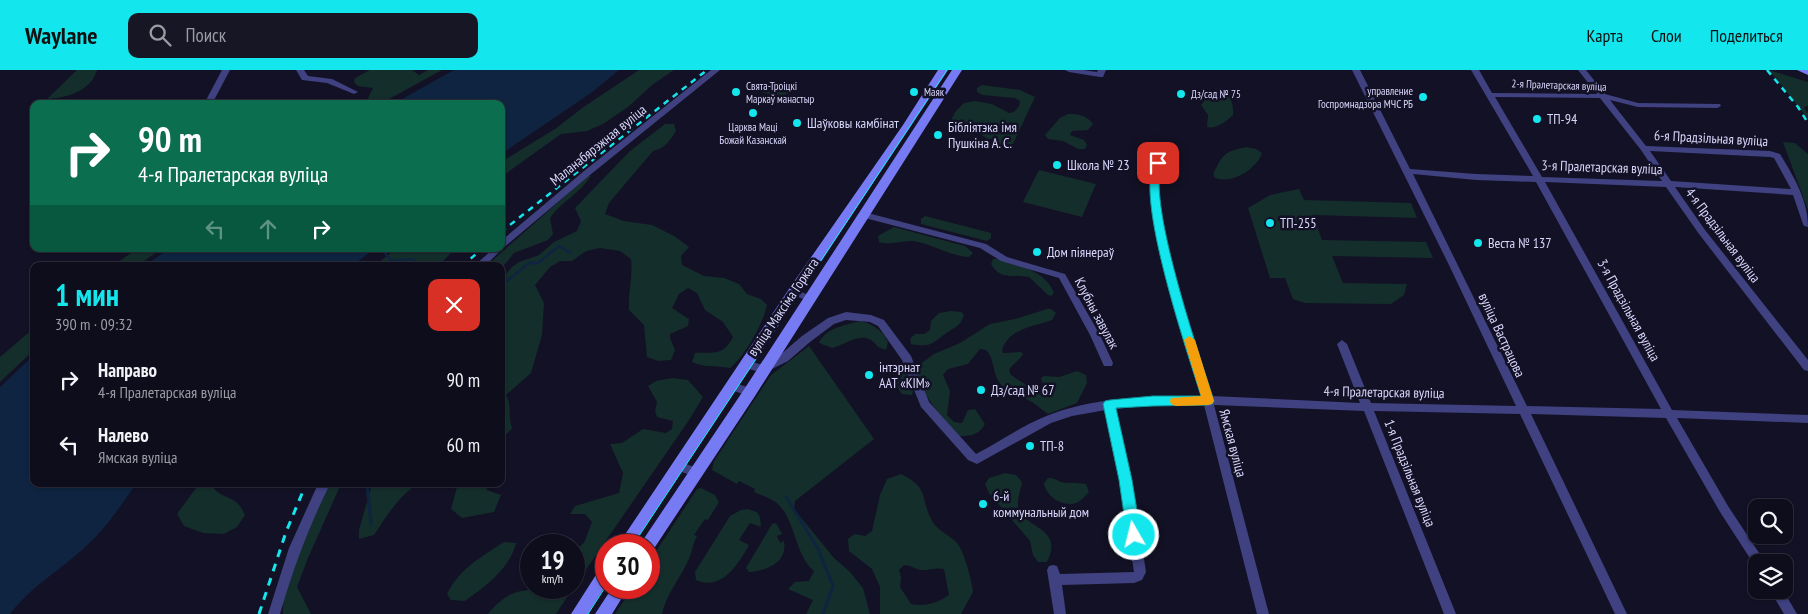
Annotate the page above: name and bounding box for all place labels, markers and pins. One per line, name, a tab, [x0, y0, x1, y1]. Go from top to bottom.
place label: Свята-Троіцкі Маркаў манастыр	[746, 79, 815, 106]
place label: управление Госпромнадзора МЧС РБ	[1318, 84, 1413, 111]
place label: Маяк	[924, 85, 945, 99]
marker: Свята-Троіцкі Маркаў манастыр	[730, 86, 742, 98]
marker: Маяк	[908, 86, 920, 98]
place label: Дз/сад № 75	[1191, 87, 1241, 101]
marker: Дз/сад № 75	[1175, 88, 1187, 100]
marker: управление Госпромнадзора МЧС РБ	[1417, 91, 1429, 103]
marker: Царква Маці Божай Казанскай	[747, 107, 759, 119]
place label: ТП-94	[1547, 110, 1578, 128]
marker: ТП-94	[1531, 113, 1543, 125]
place label: Шаўковы камбінат	[807, 114, 899, 132]
marker: Шаўковы камбінат	[791, 117, 803, 129]
place label: Бібліятэка імя Пушкіна А. С.	[948, 118, 1017, 152]
place label: Царква Маці Божай Казанскай	[719, 120, 787, 147]
marker: Бібліятэка імя Пушкіна А. С.	[932, 129, 944, 141]
pin	[1137, 142, 1179, 184]
place label: Школа № 23	[1067, 156, 1130, 174]
marker: Школа № 23	[1051, 159, 1063, 171]
place label: ТП-255	[1280, 214, 1317, 232]
marker: ТП-255	[1264, 217, 1276, 229]
place label: Веста № 137	[1488, 234, 1552, 252]
marker: Веста № 137	[1472, 237, 1484, 249]
place label: Дом піянераў	[1047, 243, 1115, 261]
marker: Дом піянераў	[1031, 246, 1043, 258]
place label: інтэрнат ААТ «КІМ»	[879, 358, 930, 392]
marker: інтэрнат ААТ «КІМ»	[863, 369, 875, 381]
place label: Дз/сад № 67	[991, 381, 1054, 399]
marker: Дз/сад № 67	[975, 384, 987, 396]
place label: ТП-8	[1040, 437, 1064, 455]
marker: ТП-8	[1024, 440, 1036, 452]
place label: 6-й коммунальный дом	[993, 487, 1089, 521]
marker: 6-й коммунальный дом	[977, 498, 989, 510]

